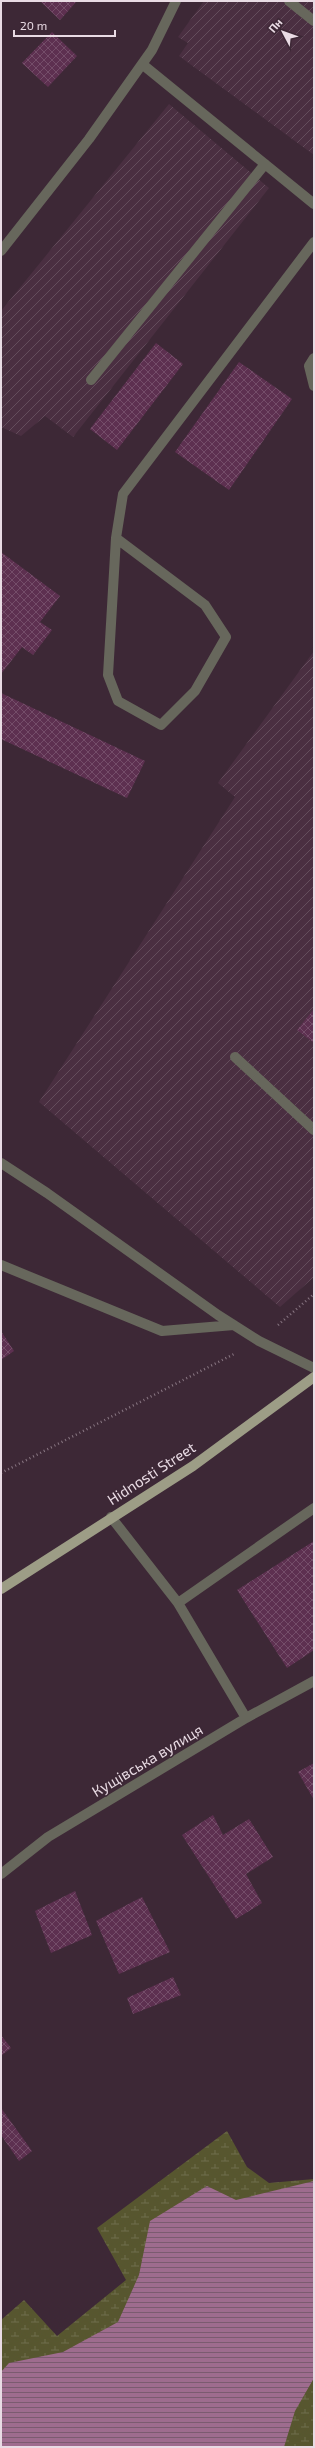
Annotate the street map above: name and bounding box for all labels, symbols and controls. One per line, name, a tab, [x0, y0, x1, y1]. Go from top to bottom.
scale bar	[14, 12, 115, 38]
north arrow	[263, 12, 303, 52]
text: Пн	[265, 15, 285, 35]
text: 20 m	[20, 18, 47, 32]
street label: Hidnosti Street	[103, 1438, 199, 1508]
street label: Кущівська вулиця	[88, 1720, 206, 1801]

